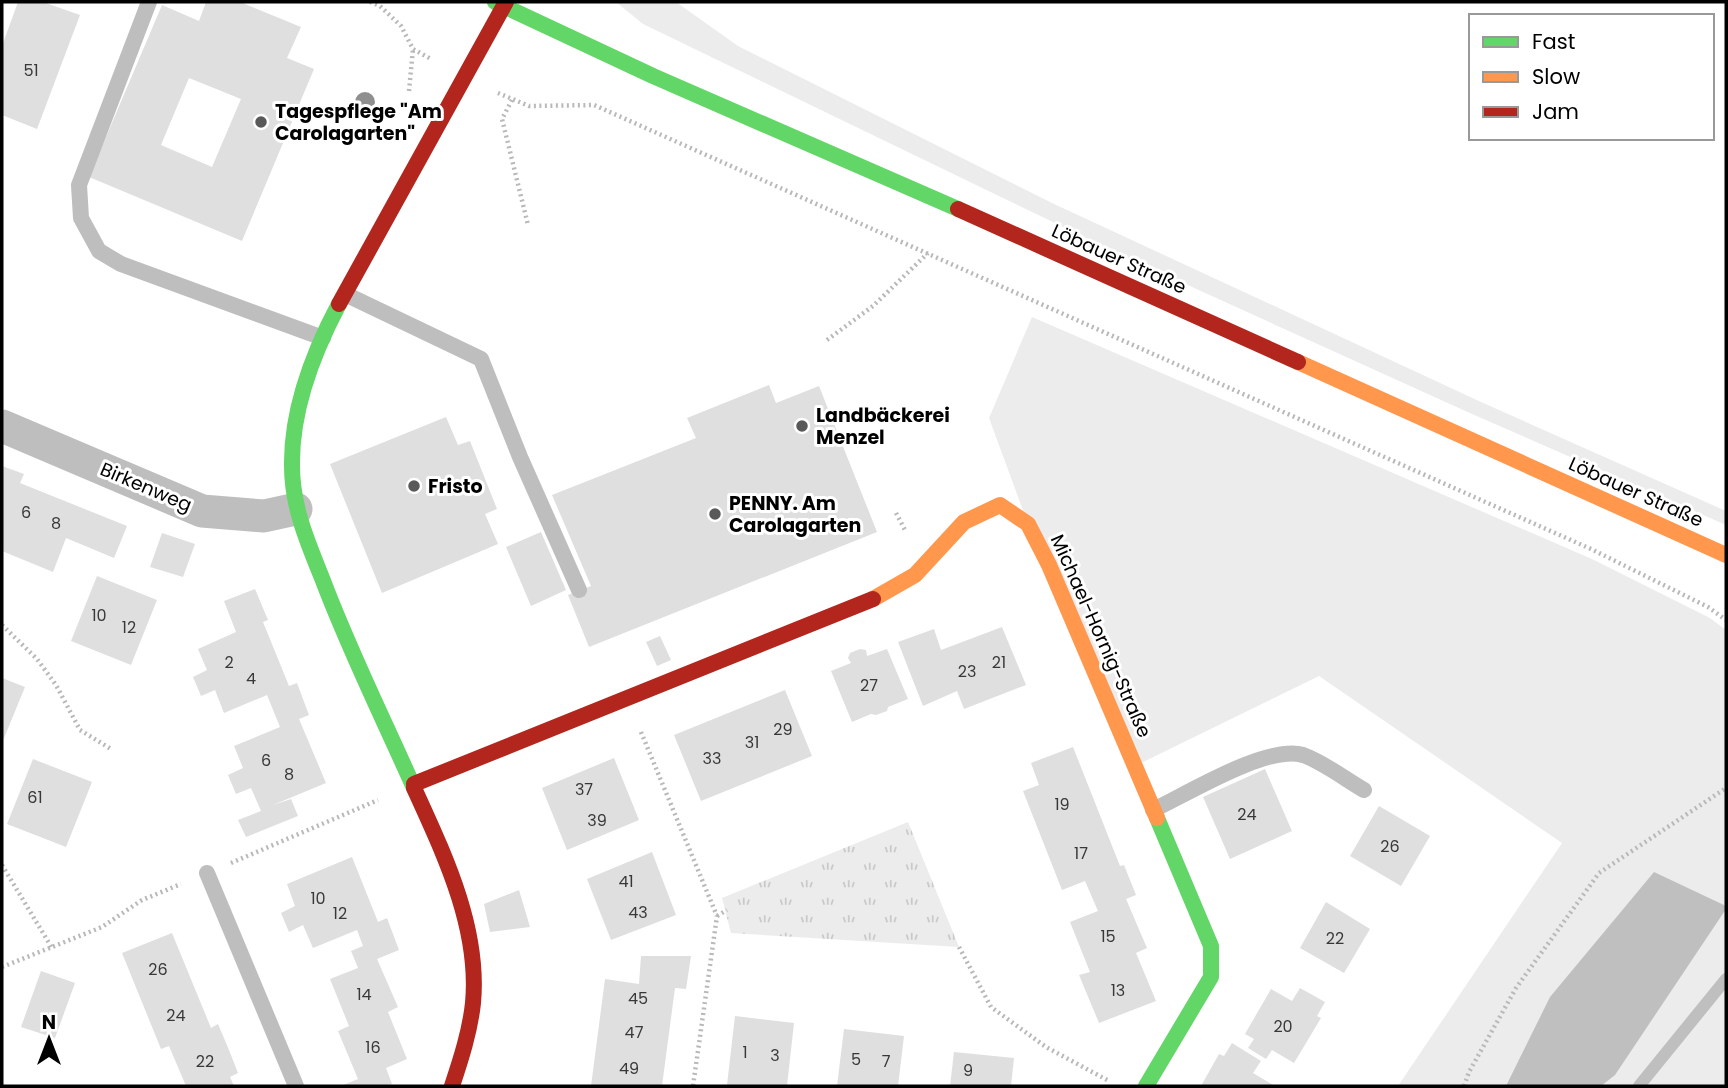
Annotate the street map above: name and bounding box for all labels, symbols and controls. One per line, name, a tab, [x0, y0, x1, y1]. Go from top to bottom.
legend	[1469, 14, 1714, 140]
text: Fast	[1532, 27, 1575, 56]
house number: 51	[23, 59, 39, 82]
text: Slow	[1532, 62, 1580, 91]
text: Jam	[1532, 97, 1579, 126]
place label: Tagespflege "Am Carolagarten"	[275, 98, 442, 147]
marker: Tagespflege "Am Carolagarten"	[253, 114, 269, 130]
street label: Löbauer Straße	[1047, 217, 1191, 301]
place label: Landbäckerei Menzel	[816, 402, 950, 451]
marker: Landbäckerei Menzel	[794, 418, 810, 434]
street label: Löbauer Straße	[1564, 450, 1708, 534]
street label: Birkenweg	[96, 456, 196, 518]
place label: Fristo	[428, 473, 483, 500]
marker: Fristo	[406, 478, 422, 494]
place label: PENNY. Am Carolagarten	[729, 490, 861, 539]
house number: 6	[21, 501, 31, 524]
marker: PENNY. Am Carolagarten	[707, 506, 723, 522]
house number: 8	[51, 512, 61, 535]
street label: Michael-Hornig-Straße	[1044, 530, 1158, 742]
house number: 10	[91, 604, 107, 627]
house number: 12	[122, 616, 136, 639]
house number: 2	[224, 651, 234, 674]
house number: 21	[992, 651, 1006, 674]
house number: 23	[958, 660, 976, 683]
house number: 4	[246, 667, 256, 690]
house number: 27	[860, 674, 878, 697]
house number: 29	[773, 718, 793, 741]
house number: 31	[745, 731, 759, 754]
house number: 33	[703, 747, 721, 770]
house number: 6	[261, 749, 271, 772]
house number: 8	[284, 763, 294, 786]
house number: 37	[575, 778, 593, 801]
house number: 61	[27, 786, 43, 809]
house number: 19	[1054, 793, 1070, 816]
house number: 24	[1237, 803, 1257, 826]
house number: 39	[587, 809, 607, 832]
house number: 26	[1380, 835, 1400, 858]
house number: 17	[1074, 842, 1088, 865]
house number: 41	[618, 870, 634, 893]
house number: 10	[310, 887, 326, 910]
house number: 43	[628, 901, 648, 924]
house number: 12	[333, 902, 347, 925]
house number: 15	[1100, 925, 1116, 948]
house number: 22	[1326, 927, 1344, 950]
house number: 26	[148, 958, 168, 981]
house number: 13	[1111, 979, 1125, 1002]
house number: 14	[356, 983, 372, 1006]
house number: 45	[628, 987, 648, 1010]
north arrow	[14, 1004, 84, 1074]
house number: 24	[166, 1004, 186, 1027]
text: N	[42, 1009, 56, 1036]
house number: 20	[1273, 1015, 1293, 1038]
house number: 47	[625, 1021, 644, 1044]
house number: 16	[365, 1036, 381, 1059]
house number: 1	[742, 1041, 748, 1064]
house number: 3	[770, 1044, 780, 1067]
house number: 5	[851, 1048, 861, 1071]
house number: 22	[196, 1050, 214, 1073]
house number: 7	[882, 1050, 891, 1073]
house number: 49	[619, 1057, 639, 1080]
house number: 9	[963, 1059, 973, 1082]

